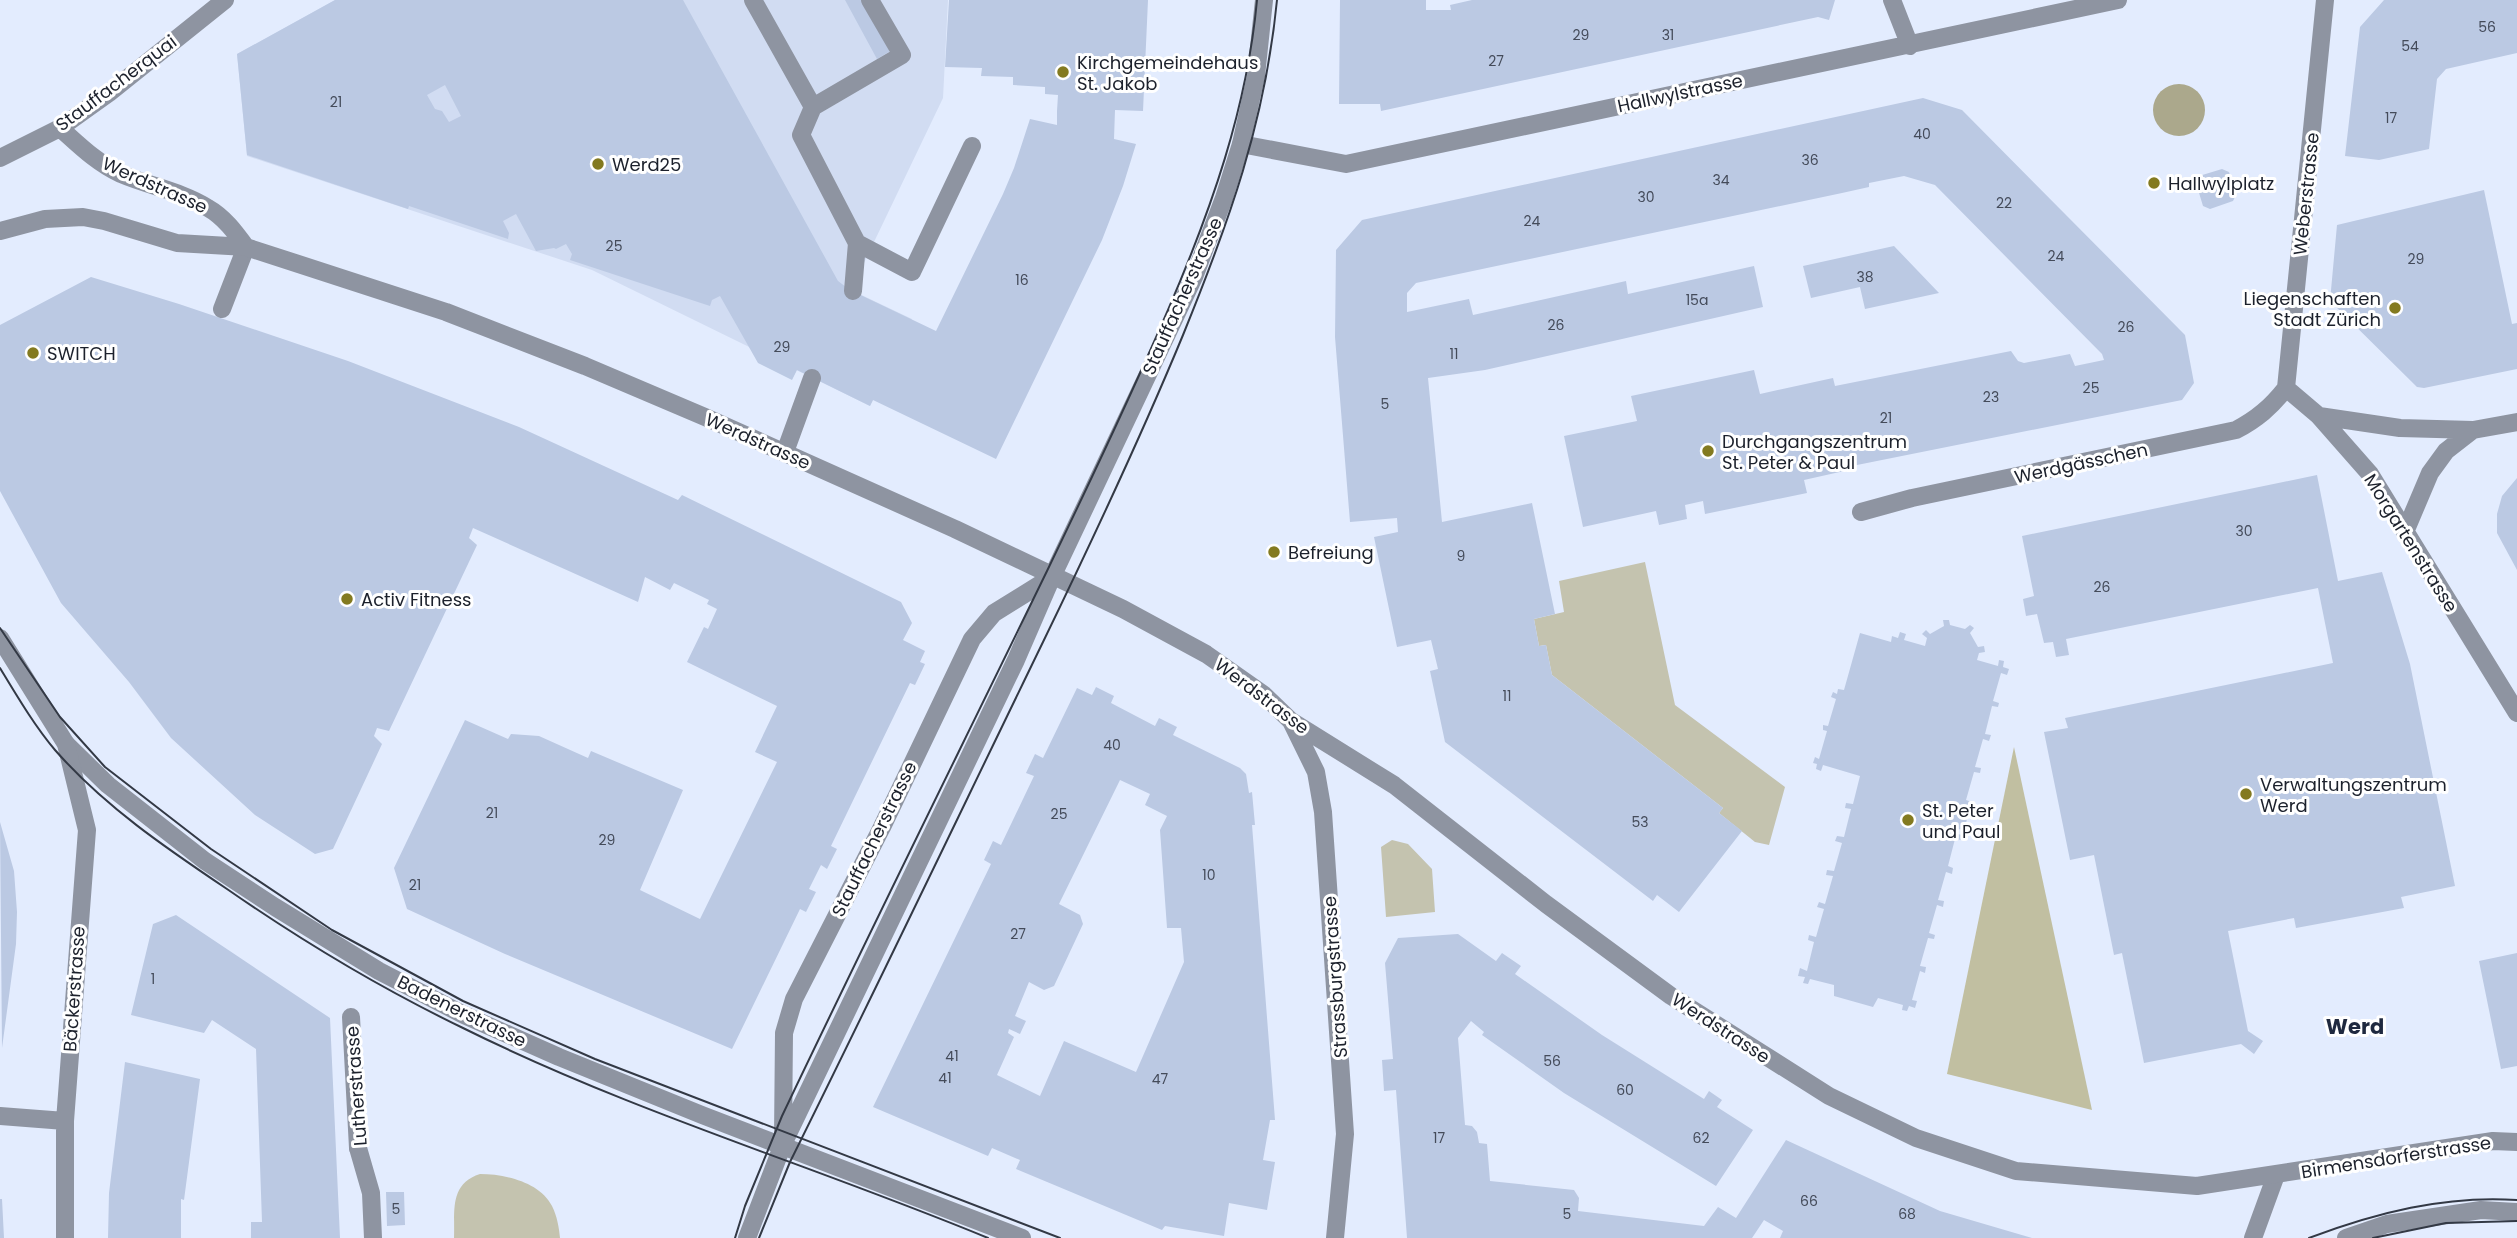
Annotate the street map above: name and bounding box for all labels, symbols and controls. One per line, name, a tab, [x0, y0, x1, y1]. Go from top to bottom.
house number: 56	[2478, 17, 2496, 37]
house number: 29	[1573, 25, 1589, 45]
house number: 31	[1662, 25, 1674, 45]
street label: Stauffacherquai	[50, 29, 182, 137]
house number: 54	[2401, 36, 2419, 56]
place label: Kirchgemeindehaus St. Jakob	[1077, 50, 1258, 96]
house number: 27	[1488, 51, 1504, 71]
marker: Kirchgemeindehaus St. Jakob	[1055, 64, 1071, 80]
street label: Hallwylstrasse	[1615, 68, 1745, 118]
house number: 21	[330, 92, 342, 112]
house number: 17	[2385, 108, 2397, 128]
house number: 40	[1913, 124, 1931, 144]
street label: Weberstrasse	[2287, 131, 2325, 257]
house number: 36	[1801, 150, 1819, 170]
street label: Werdstrasse	[99, 151, 211, 219]
place label: Werd25	[612, 152, 681, 177]
marker: Werd25	[590, 156, 606, 172]
house number: 34	[1712, 170, 1730, 190]
place label: Hallwylplatz	[2168, 171, 2274, 196]
marker: Hallwylplatz	[2146, 175, 2162, 191]
house number: 30	[1637, 187, 1655, 207]
house number: 22	[1996, 193, 2012, 213]
house number: 24	[1524, 211, 1541, 231]
street label: Stauffacherstrasse	[1136, 213, 1228, 379]
house number: 25	[606, 236, 622, 256]
house number: 24	[2048, 246, 2065, 266]
house number: 29	[2408, 249, 2424, 269]
house number: 38	[1856, 267, 1874, 287]
house number: 16	[1015, 270, 1029, 290]
place label: Liegenschaften Stadt Zürich	[2244, 286, 2381, 332]
house number: 15a	[1686, 290, 1708, 310]
marker: Liegenschaften Stadt Zürich	[2387, 300, 2403, 316]
house number: 26	[1548, 315, 1565, 335]
house number: 26	[2118, 317, 2135, 337]
house number: 29	[774, 337, 790, 357]
place label: SWITCH	[47, 341, 116, 366]
house number: 11	[1450, 344, 1458, 364]
marker: SWITCH	[25, 345, 41, 361]
house number: 25	[2083, 378, 2099, 398]
house number: 23	[1983, 387, 1999, 407]
house number: 5	[1381, 394, 1389, 414]
street label: Werdstrasse	[702, 407, 814, 475]
house number: 21	[1880, 408, 1892, 428]
place label: Durchgangszentrum St. Peter & Paul	[1722, 429, 1907, 475]
street label: Werdgässchen	[2012, 437, 2150, 489]
marker: Durchgangszentrum St. Peter & Paul	[1700, 443, 1716, 459]
street label: Morgartenstrasse	[2358, 469, 2464, 617]
house number: 30	[2235, 521, 2253, 541]
place label: Befreiung	[1288, 540, 1374, 565]
marker: Befreiung	[1266, 544, 1282, 560]
house number: 9	[1457, 546, 1465, 566]
house number: 26	[2094, 577, 2111, 597]
place label: Activ Fitness	[361, 587, 471, 612]
marker: Activ Fitness	[339, 591, 355, 607]
street label: Werdstrasse	[1210, 652, 1314, 740]
house number: 11	[1503, 686, 1511, 706]
house number: 40	[1103, 735, 1121, 755]
street label: Stauffacherstrasse	[826, 757, 922, 921]
place label: Verwaltungszentrum Werd	[2260, 772, 2447, 818]
marker: Verwaltungszentrum Werd	[2238, 786, 2254, 802]
place label: St. Peter und Paul	[1922, 798, 2001, 844]
house number: 21	[486, 803, 498, 823]
house number: 25	[1051, 804, 1067, 824]
house number: 53	[1631, 812, 1649, 832]
marker: St. Peter und Paul	[1900, 812, 1916, 828]
house number: 29	[599, 830, 615, 850]
house number: 10	[1202, 865, 1216, 885]
house number: 21	[409, 875, 421, 895]
street label: Strassburgstrasse	[1317, 895, 1353, 1059]
house number: 27	[1010, 924, 1026, 944]
street label: Bäckerstrasse	[57, 925, 91, 1053]
house number: 1	[151, 969, 155, 989]
street label: Badenerstrasse	[393, 969, 531, 1053]
street label: Werdstrasse	[1667, 987, 1775, 1069]
district label: Werd	[2326, 1012, 2384, 1041]
street label: Lutherstrasse	[339, 1025, 373, 1147]
house number: 41	[945, 1046, 959, 1066]
house number: 56	[1543, 1051, 1561, 1071]
house number: 41	[938, 1068, 952, 1088]
house number: 47	[1152, 1069, 1169, 1089]
house number: 60	[1616, 1080, 1634, 1100]
house number: 17	[1433, 1128, 1445, 1148]
house number: 62	[1693, 1128, 1709, 1148]
street label: Birmensdorferstrasse	[2299, 1130, 2493, 1184]
house number: 66	[1800, 1191, 1818, 1211]
house number: 5	[392, 1199, 400, 1219]
house number: 5	[1563, 1204, 1571, 1224]
house number: 68	[1898, 1204, 1916, 1224]

